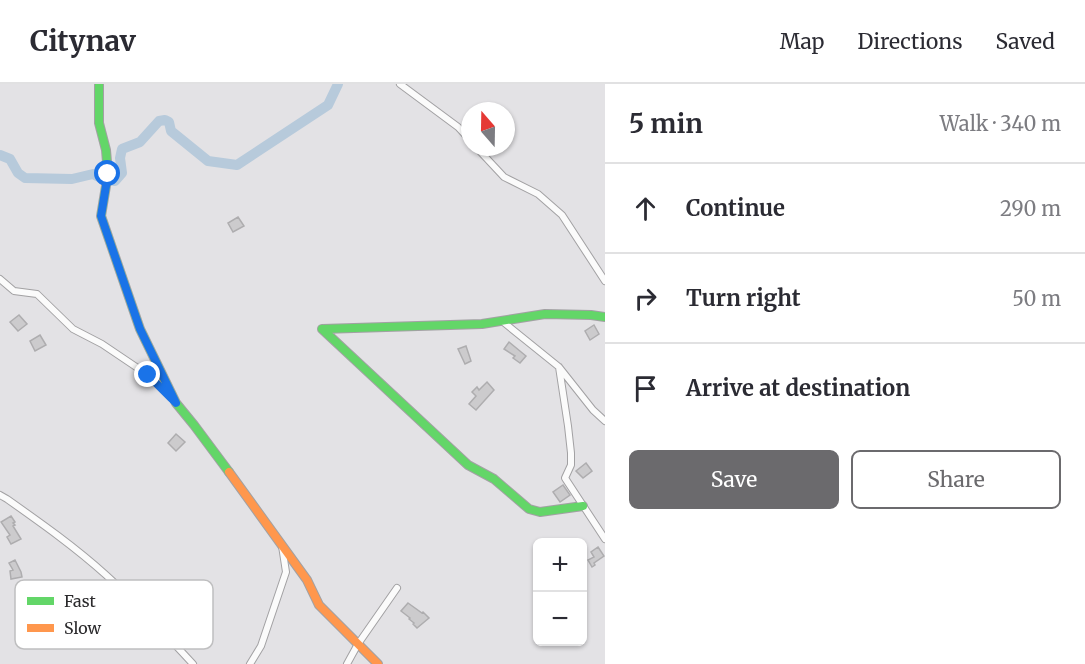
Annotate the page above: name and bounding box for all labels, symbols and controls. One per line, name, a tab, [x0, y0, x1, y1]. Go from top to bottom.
text: Citynav	[30, 23, 136, 59]
text: Map	[780, 28, 824, 55]
text: Directions	[857, 28, 962, 55]
text: Saved	[995, 28, 1055, 55]
north arrow	[461, 102, 515, 156]
text: 5 min	[629, 107, 703, 140]
text: Walk · 340 m	[940, 111, 1061, 136]
route start	[94, 160, 120, 186]
icon: ahead	[629, 192, 662, 225]
text: Continue	[686, 194, 785, 222]
text: 290 m	[1000, 196, 1061, 221]
icon: right	[629, 282, 662, 315]
text: Turn right	[686, 284, 800, 312]
text: 50 m	[1012, 286, 1061, 311]
route end	[134, 361, 160, 387]
icon: arrive	[629, 372, 662, 405]
text: Arrive at destination	[686, 374, 910, 402]
button: Save	[629, 450, 839, 509]
button: Share	[851, 450, 1061, 509]
map controls	[533, 538, 587, 646]
button: +	[533, 538, 587, 592]
legend	[15, 580, 213, 649]
text: Fast	[64, 591, 97, 611]
button: −	[533, 592, 587, 646]
text: Slow	[64, 618, 102, 638]

